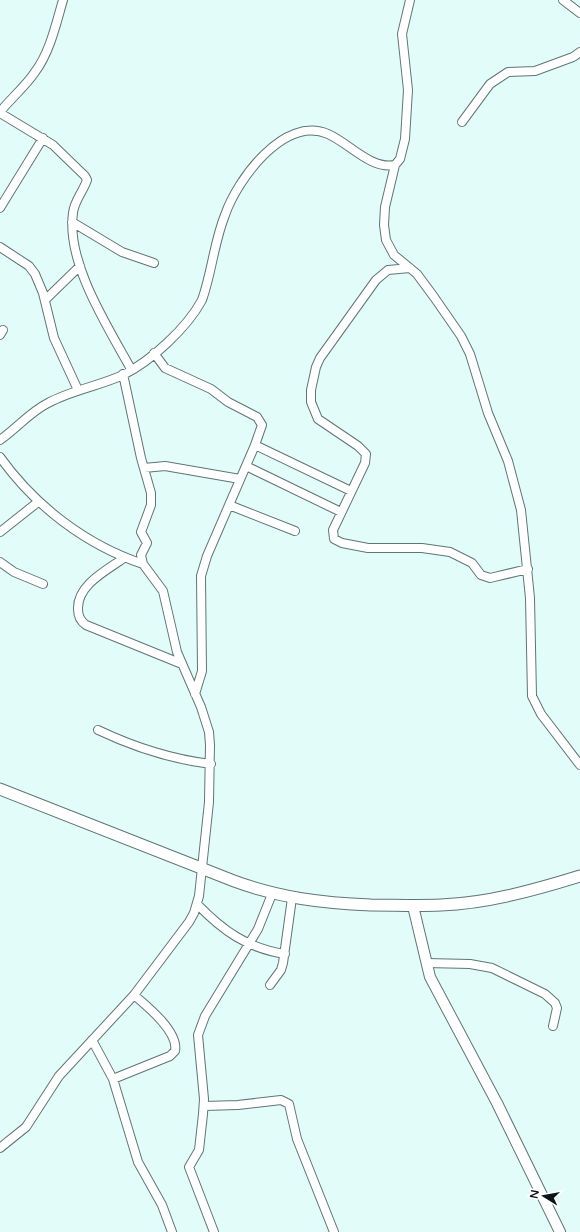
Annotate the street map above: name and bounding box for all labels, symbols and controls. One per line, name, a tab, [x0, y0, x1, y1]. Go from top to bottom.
north arrow	[524, 1176, 564, 1216]
text: N	[527, 1189, 542, 1200]

